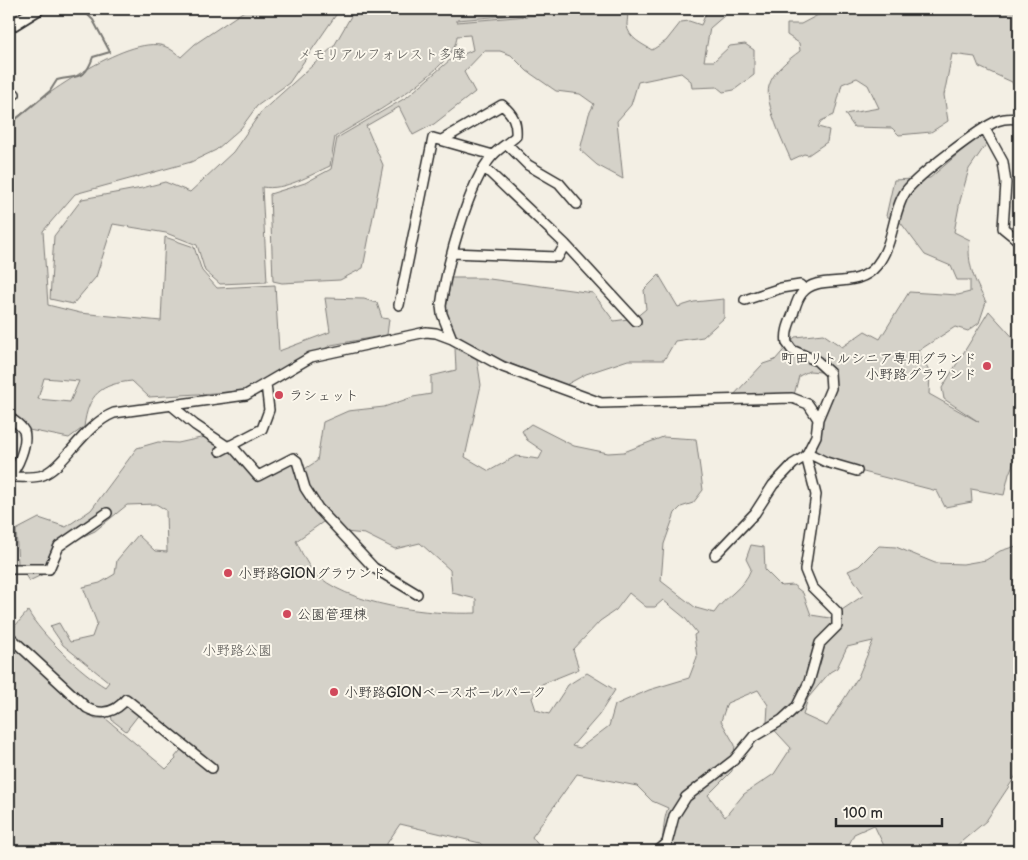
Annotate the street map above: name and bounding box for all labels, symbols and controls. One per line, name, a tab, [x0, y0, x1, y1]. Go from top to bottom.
park label: メモリアルフォレスト多摩	[298, 46, 466, 63]
place label: 町田リトルシニア専用グランド 小野路グラウンド	[781, 350, 977, 383]
marker: 町田リトルシニア専用グランド 小野路グラウンド	[981, 360, 993, 372]
place label: ラシェット	[289, 387, 359, 404]
marker: ラシェット	[273, 389, 285, 401]
place label: 小野路GIONグラウンド	[238, 565, 386, 582]
marker: 小野路GIONグラウンド	[222, 567, 234, 579]
place label: 公園管理棟	[297, 606, 368, 623]
marker: 公園管理棟	[281, 608, 293, 620]
park label: 小野路公園	[202, 642, 272, 659]
place label: 小野路GIONベースボールパーク	[344, 684, 546, 701]
marker: 小野路GIONベースボールパーク	[328, 686, 340, 698]
scale bar	[836, 795, 942, 827]
text: 100 m	[843, 804, 883, 823]

